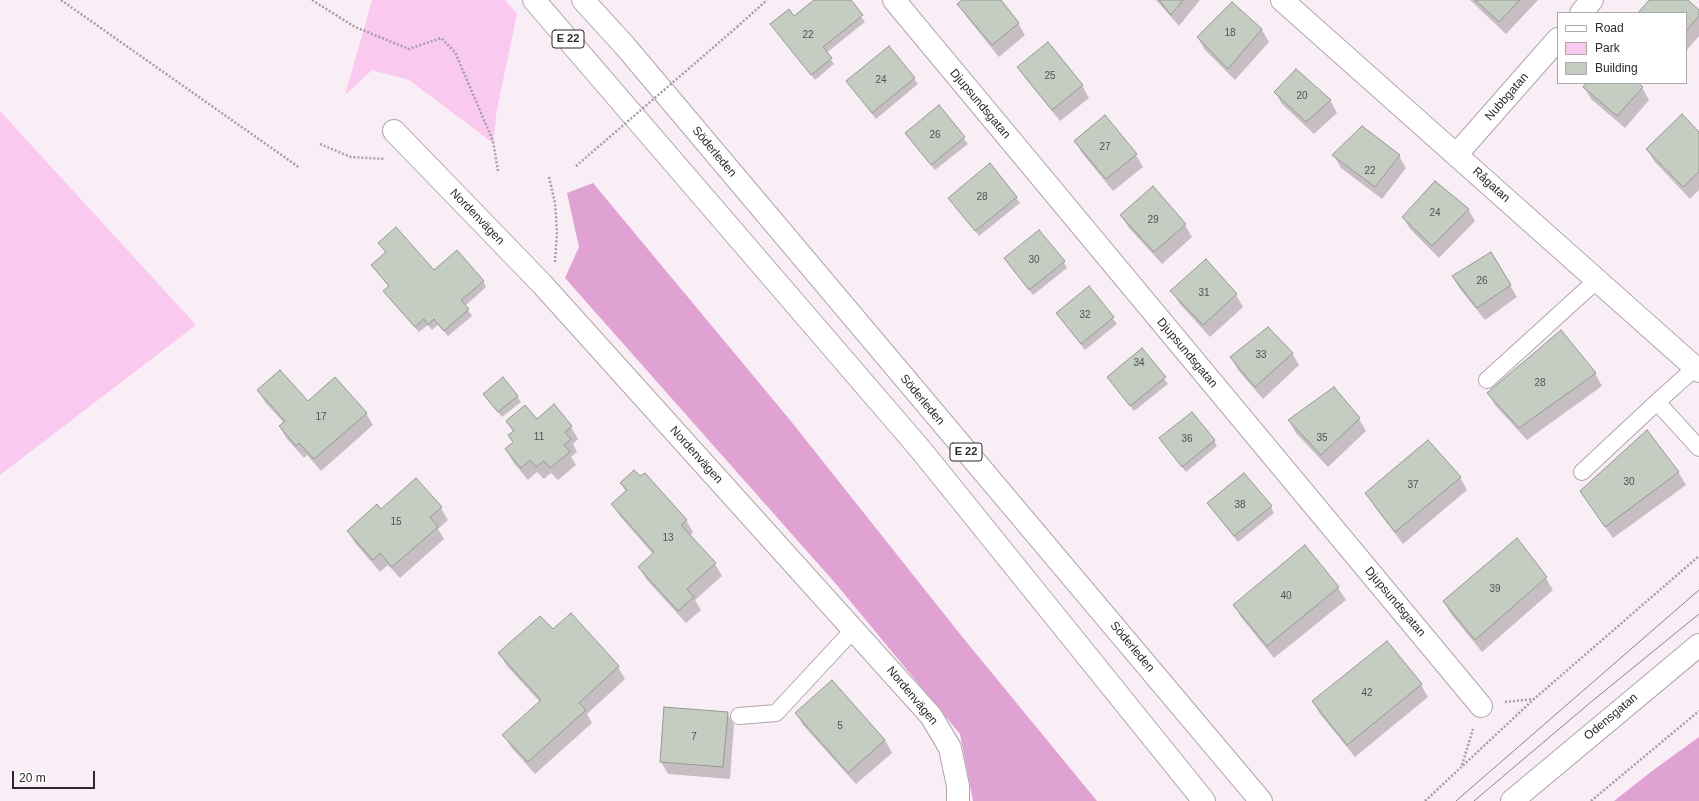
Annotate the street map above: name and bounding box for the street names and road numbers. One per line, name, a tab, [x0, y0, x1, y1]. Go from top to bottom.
road number: E 22	[552, 30, 584, 48]
street label: Djupsundsgatan	[947, 66, 1013, 142]
street label: Nubbgatan	[1482, 70, 1532, 124]
street label: Söderleden	[689, 124, 739, 180]
street label: Rågatan	[1469, 164, 1513, 206]
street label: Nordenvägen	[447, 186, 507, 248]
street label: Djupsundsgatan	[1154, 315, 1220, 391]
street label: Söderleden	[897, 372, 947, 428]
street label: Nordenvägen	[667, 423, 725, 487]
road number: E 22	[950, 443, 982, 461]
street label: Djupsundsgatan	[1362, 564, 1428, 640]
street label: Söderleden	[1107, 619, 1157, 675]
street label: Nordenvägen	[883, 664, 941, 728]
street label: Odensgatan	[1581, 690, 1641, 744]

